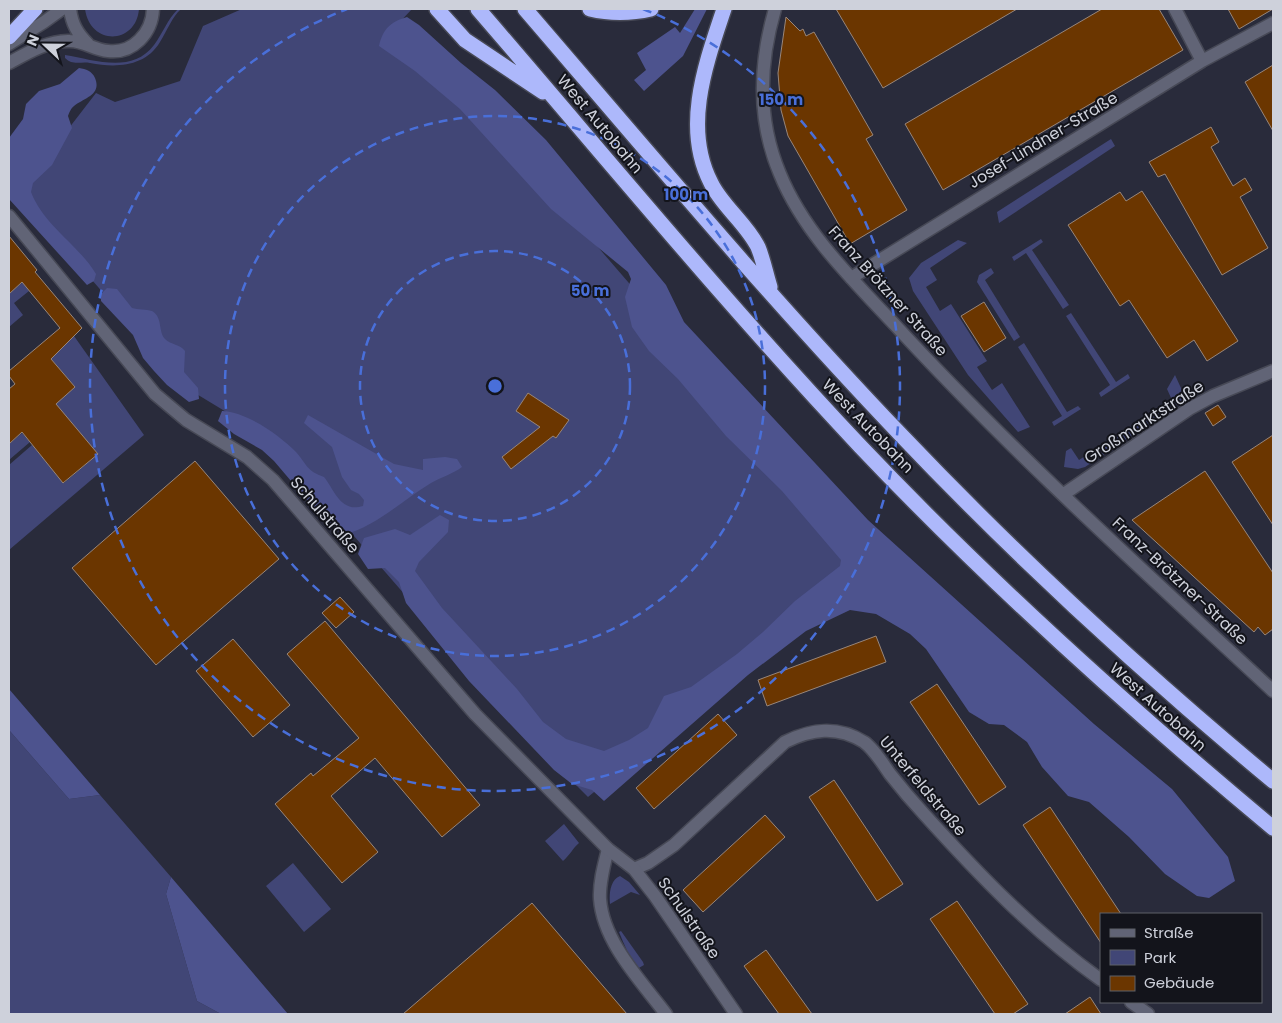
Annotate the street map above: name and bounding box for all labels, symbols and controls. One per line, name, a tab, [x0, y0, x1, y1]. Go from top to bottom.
north arrow	[20, 20, 70, 70]
text: N	[22, 32, 44, 49]
street label: West Autobahn	[552, 69, 648, 179]
street label: Josef-Lindner-Straße	[964, 86, 1122, 194]
text: 150 m	[759, 89, 803, 110]
text: 100 m	[664, 184, 708, 205]
street label: Franz Brötzner Straße	[823, 221, 953, 362]
text: 50 m	[571, 280, 609, 301]
street label: West Autobahn	[817, 374, 919, 478]
street label: Großmarktstraße	[1080, 375, 1208, 469]
centre of rings	[486, 377, 504, 395]
street label: Schulstraße	[285, 471, 365, 559]
street label: Franz-Brötzner-Straße	[1107, 512, 1253, 650]
street label: West Autobahn	[1105, 657, 1211, 757]
street label: Unterfeldstraße	[874, 731, 972, 841]
street label: Schulstraße	[652, 872, 726, 964]
legend	[1100, 913, 1262, 1003]
text: Straße	[1144, 922, 1194, 943]
text: Park	[1144, 947, 1176, 968]
text: Gebäude	[1144, 972, 1214, 993]

